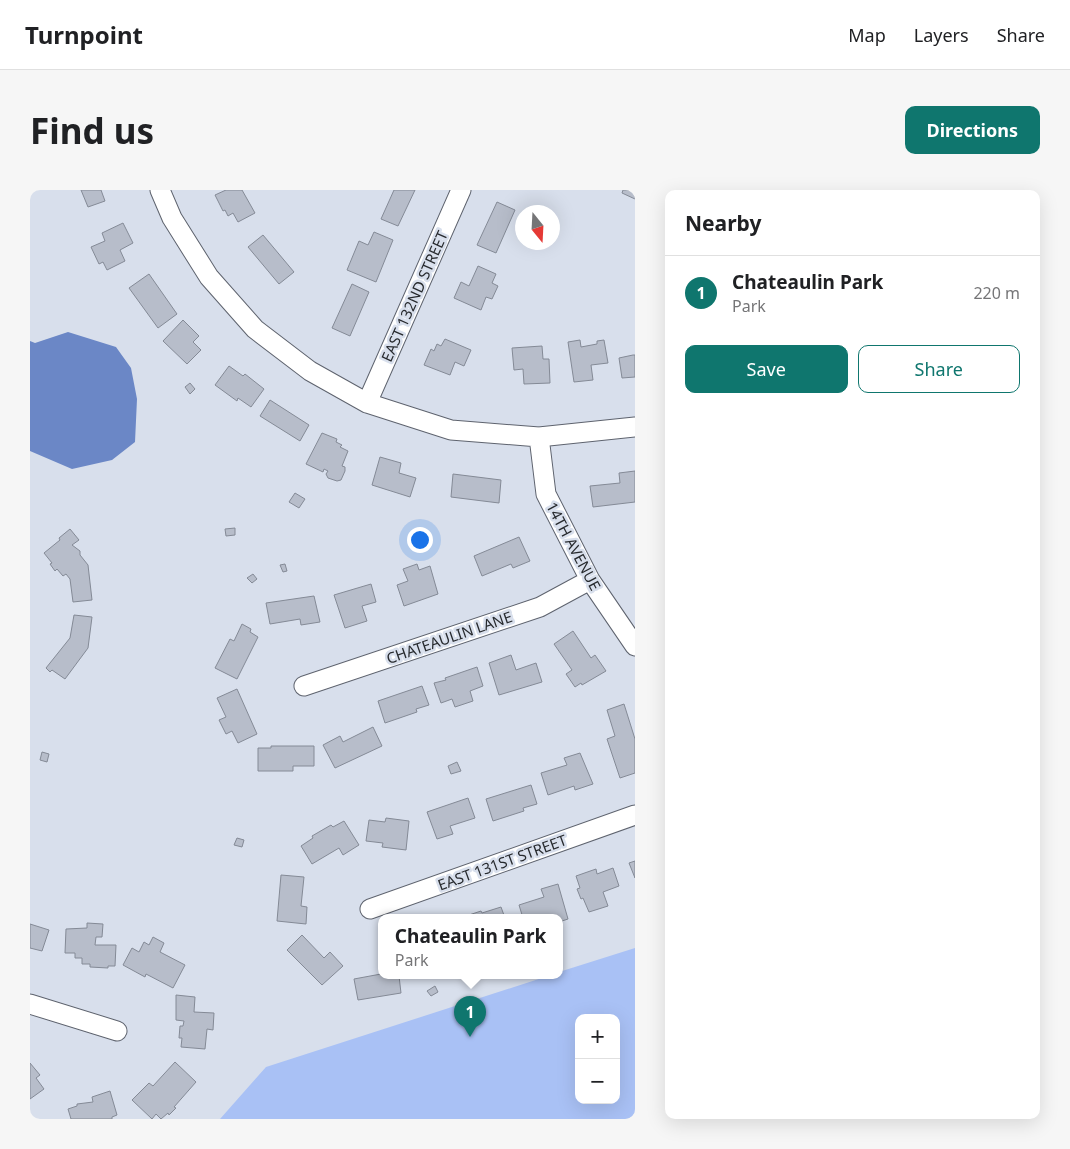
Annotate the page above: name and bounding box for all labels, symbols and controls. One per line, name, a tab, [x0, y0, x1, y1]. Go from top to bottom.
text: Turnpoint	[25, 18, 143, 51]
text: Map	[848, 23, 886, 47]
text: Layers	[914, 23, 969, 47]
text: Share	[997, 23, 1045, 47]
button: Directions	[905, 106, 1040, 154]
text: Find us	[30, 107, 154, 154]
north arrow	[515, 205, 560, 250]
text: Nearby	[685, 209, 761, 237]
street label: EAST 132ND STREET	[376, 227, 452, 365]
text: Chateaulin Park	[732, 269, 883, 295]
text: 1	[696, 282, 706, 304]
text: 220 m	[973, 282, 1020, 304]
text: Park	[732, 295, 766, 317]
button: Save	[685, 345, 848, 393]
button: Share	[858, 345, 1020, 393]
street label: 14TH AVENUE	[542, 498, 606, 594]
your location	[407, 527, 433, 553]
street label: CHATEAULIN LANE	[383, 606, 515, 668]
street label: EAST 131ST STREET	[435, 829, 570, 895]
popup	[378, 914, 563, 979]
text: Chateaulin Park	[395, 923, 546, 949]
text: Park	[395, 949, 429, 971]
pin: 1	[454, 996, 486, 1037]
map controls	[575, 1014, 620, 1104]
button: +	[575, 1014, 620, 1059]
button: −	[575, 1059, 620, 1104]

